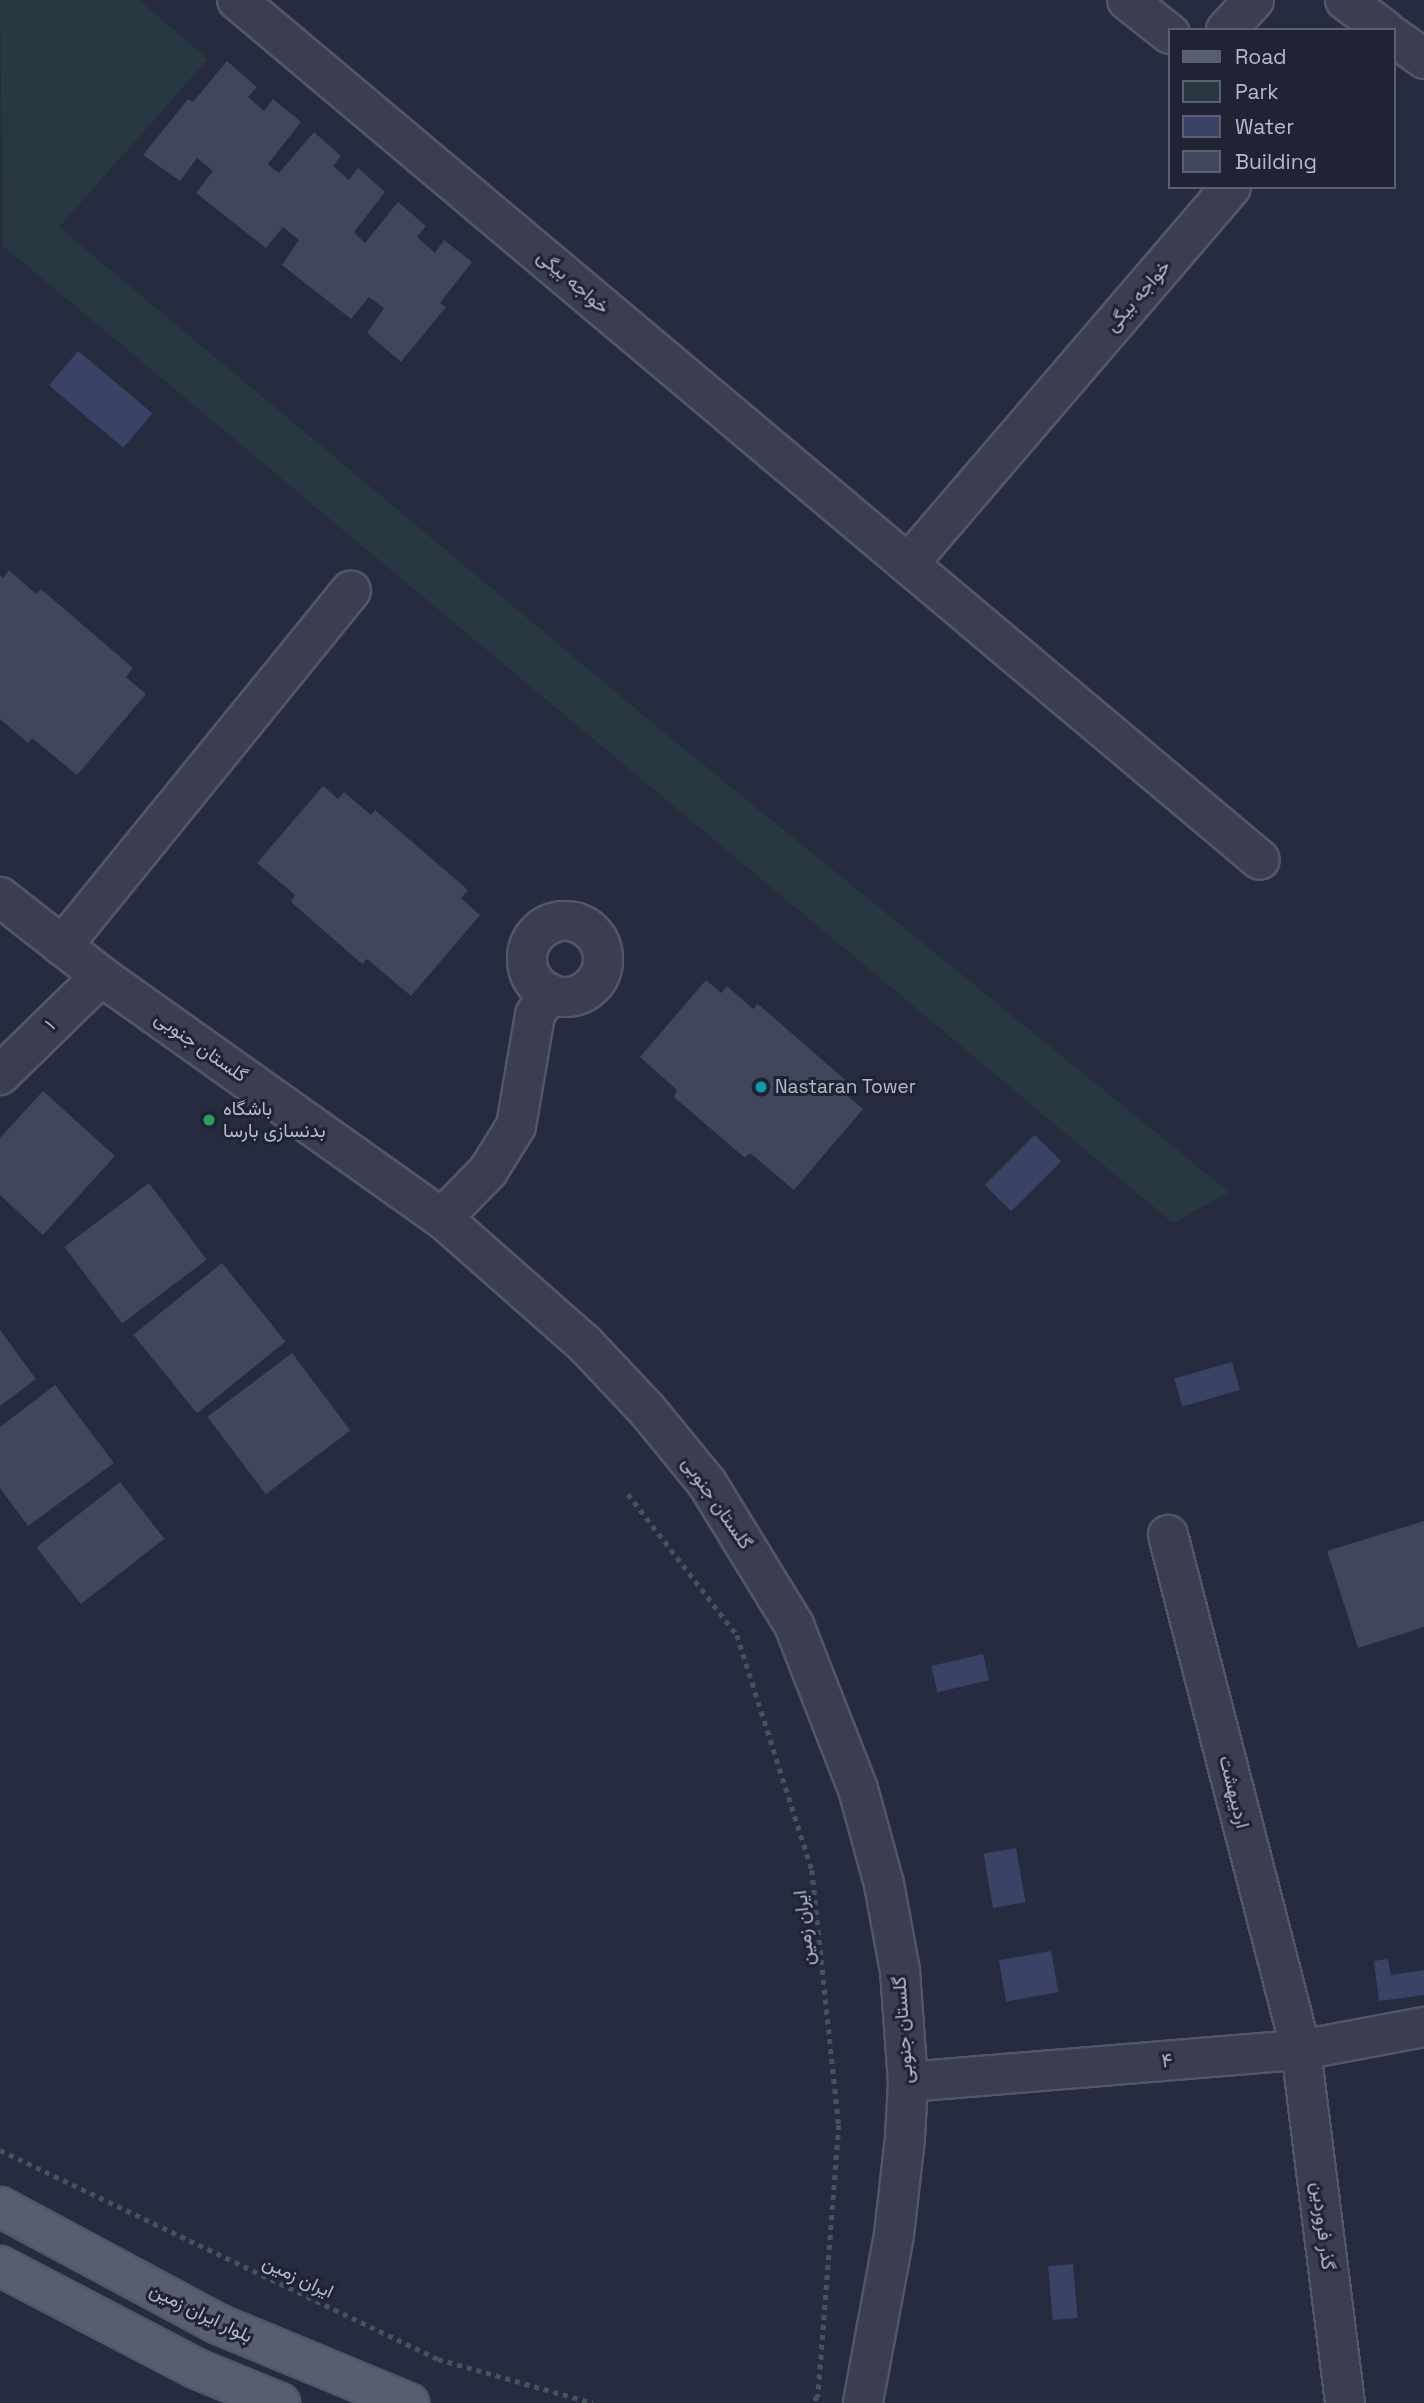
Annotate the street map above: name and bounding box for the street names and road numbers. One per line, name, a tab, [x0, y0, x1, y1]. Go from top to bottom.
street label: خواجه بیگی	[532, 245, 614, 319]
street label: خواجه بیگی	[1101, 255, 1175, 337]
street label: گلستان جنوبی	[150, 1007, 252, 1087]
street label: ۱	[40, 1015, 60, 1035]
street label: گلستان جنوبی	[677, 1452, 757, 1554]
street label: اردیبهشت	[1214, 1753, 1254, 1831]
street label: ایران زمین	[789, 1889, 819, 1967]
street label: گلستان جنوبی	[888, 1975, 918, 2085]
street label: ۴	[1161, 2049, 1173, 2073]
street label: گذر فروردین	[1306, 2181, 1340, 2271]
street label: ایران زمین	[259, 2251, 337, 2303]
street label: بلوار ایران زمین	[146, 2278, 256, 2348]

